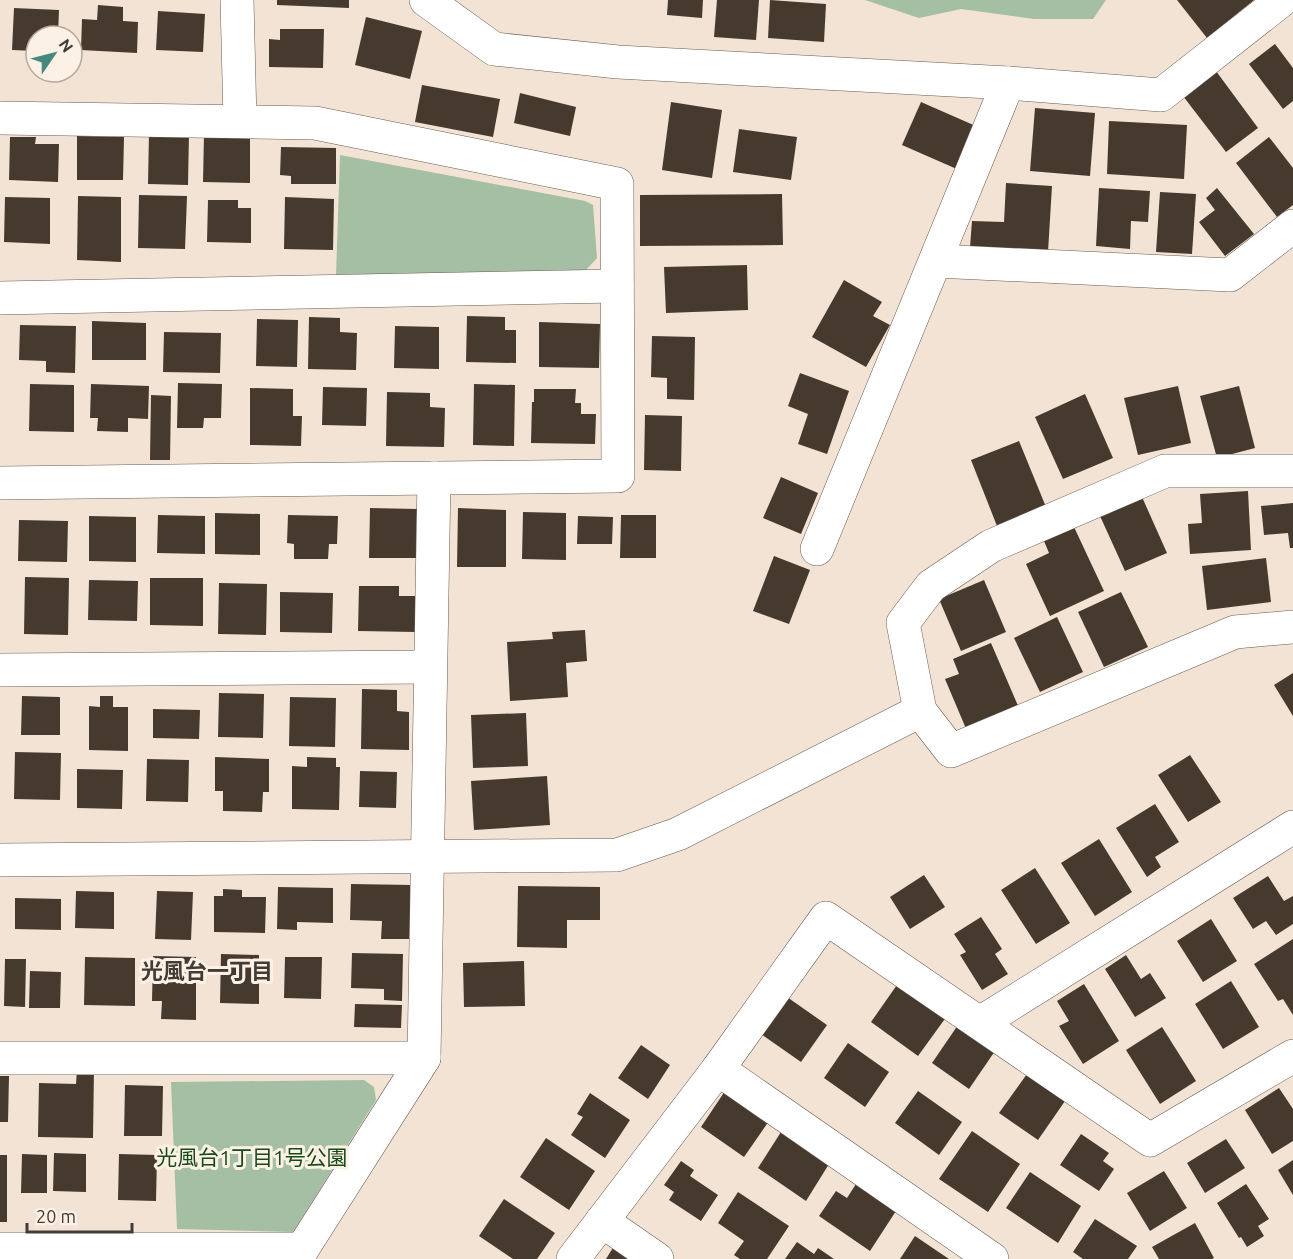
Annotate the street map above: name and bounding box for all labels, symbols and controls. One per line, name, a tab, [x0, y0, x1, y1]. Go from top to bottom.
north arrow	[24, 24, 84, 84]
text: N	[55, 35, 77, 55]
district label: 光風台一丁目	[141, 958, 273, 983]
park label: 光風台1丁目1号公園	[156, 1145, 348, 1169]
scale bar	[27, 1196, 132, 1234]
text: 20 m	[36, 1206, 76, 1226]

